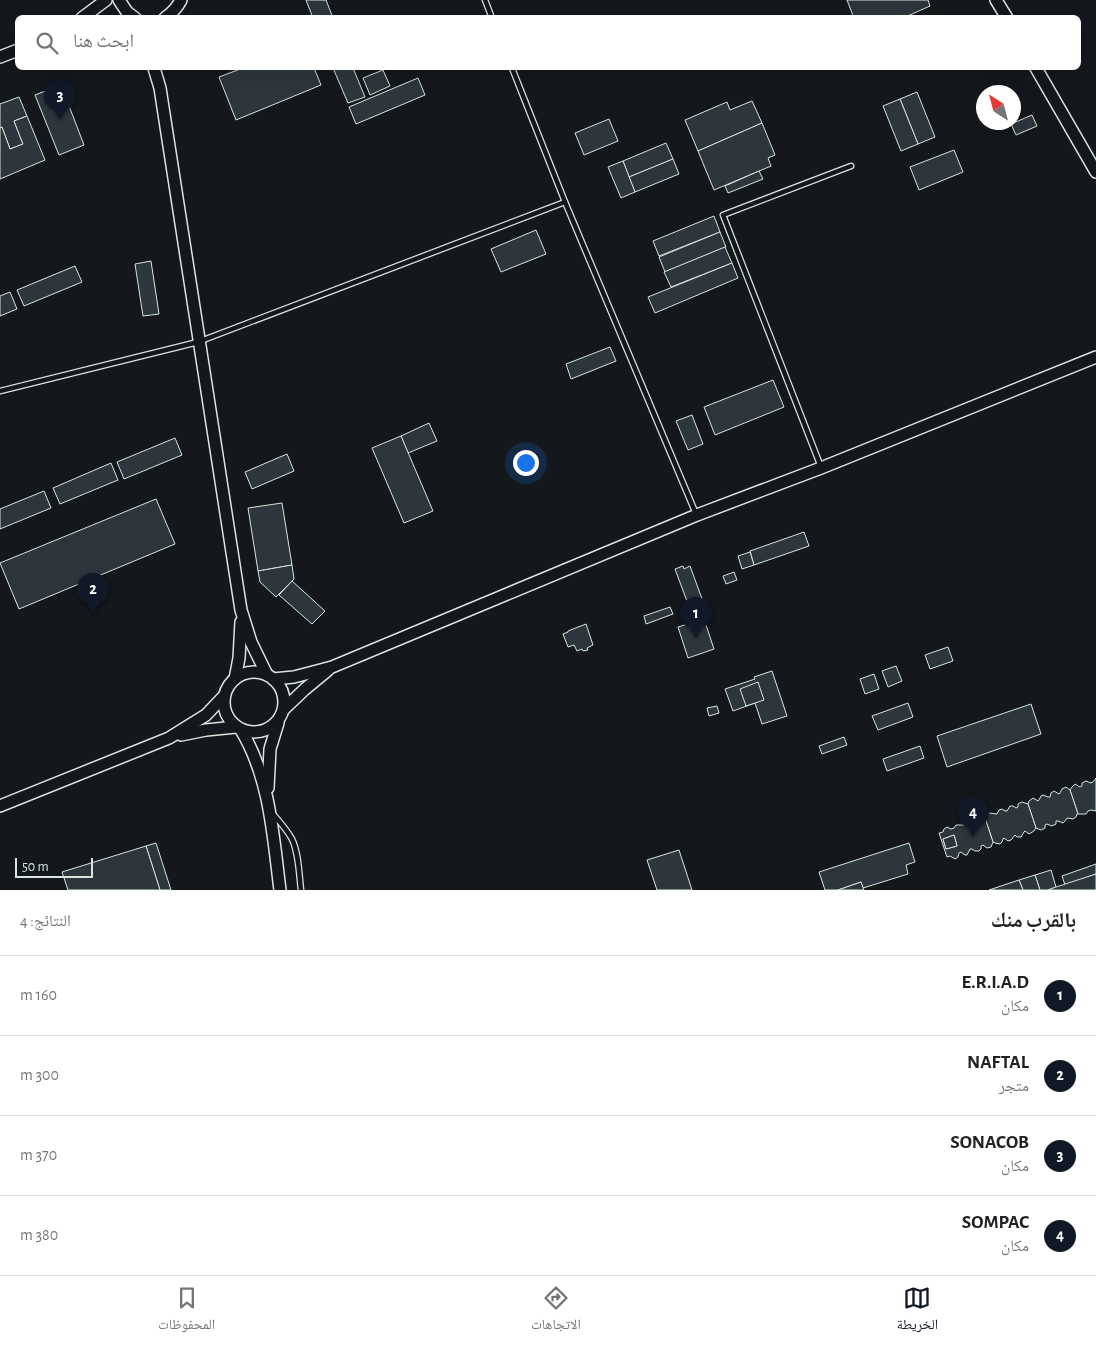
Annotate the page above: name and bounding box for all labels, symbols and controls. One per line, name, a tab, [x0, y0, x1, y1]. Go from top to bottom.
search box	[15, 15, 1081, 70]
icon: search	[33, 29, 61, 57]
text: ابحث هنا	[73, 32, 134, 51]
pin: 3	[44, 79, 76, 120]
north arrow	[976, 85, 1021, 130]
your location	[513, 450, 539, 476]
pin: 2	[77, 573, 109, 614]
pin: 1	[680, 597, 712, 638]
pin: 4	[957, 796, 989, 837]
scale bar	[15, 855, 92, 878]
text: 50 m	[22, 860, 49, 874]
text: بالقرب منك	[991, 910, 1076, 931]
text: النتائج: 4	[20, 913, 71, 929]
text: E.R.I.A.D	[962, 973, 1029, 992]
text: 160 m	[20, 987, 57, 1003]
text: 1	[1057, 987, 1063, 1003]
text: مكان	[1001, 998, 1029, 1014]
text: NAFTAL	[967, 1053, 1029, 1072]
text: 300 m	[20, 1067, 59, 1083]
text: 2	[1056, 1067, 1064, 1083]
text: متجر	[999, 1078, 1029, 1094]
text: SONACOB	[950, 1133, 1029, 1152]
text: 370 m	[20, 1147, 57, 1163]
text: 3	[1057, 1147, 1063, 1163]
text: مكان	[1001, 1158, 1029, 1174]
text: SOMPAC	[962, 1213, 1029, 1232]
text: 380 m	[20, 1227, 58, 1243]
text: 4	[1056, 1227, 1064, 1243]
text: مكان	[1001, 1238, 1029, 1254]
tab: المحفوظات	[158, 1284, 215, 1338]
tab: الاتجاهات	[531, 1284, 581, 1338]
tab: الخريطة	[897, 1284, 938, 1338]

